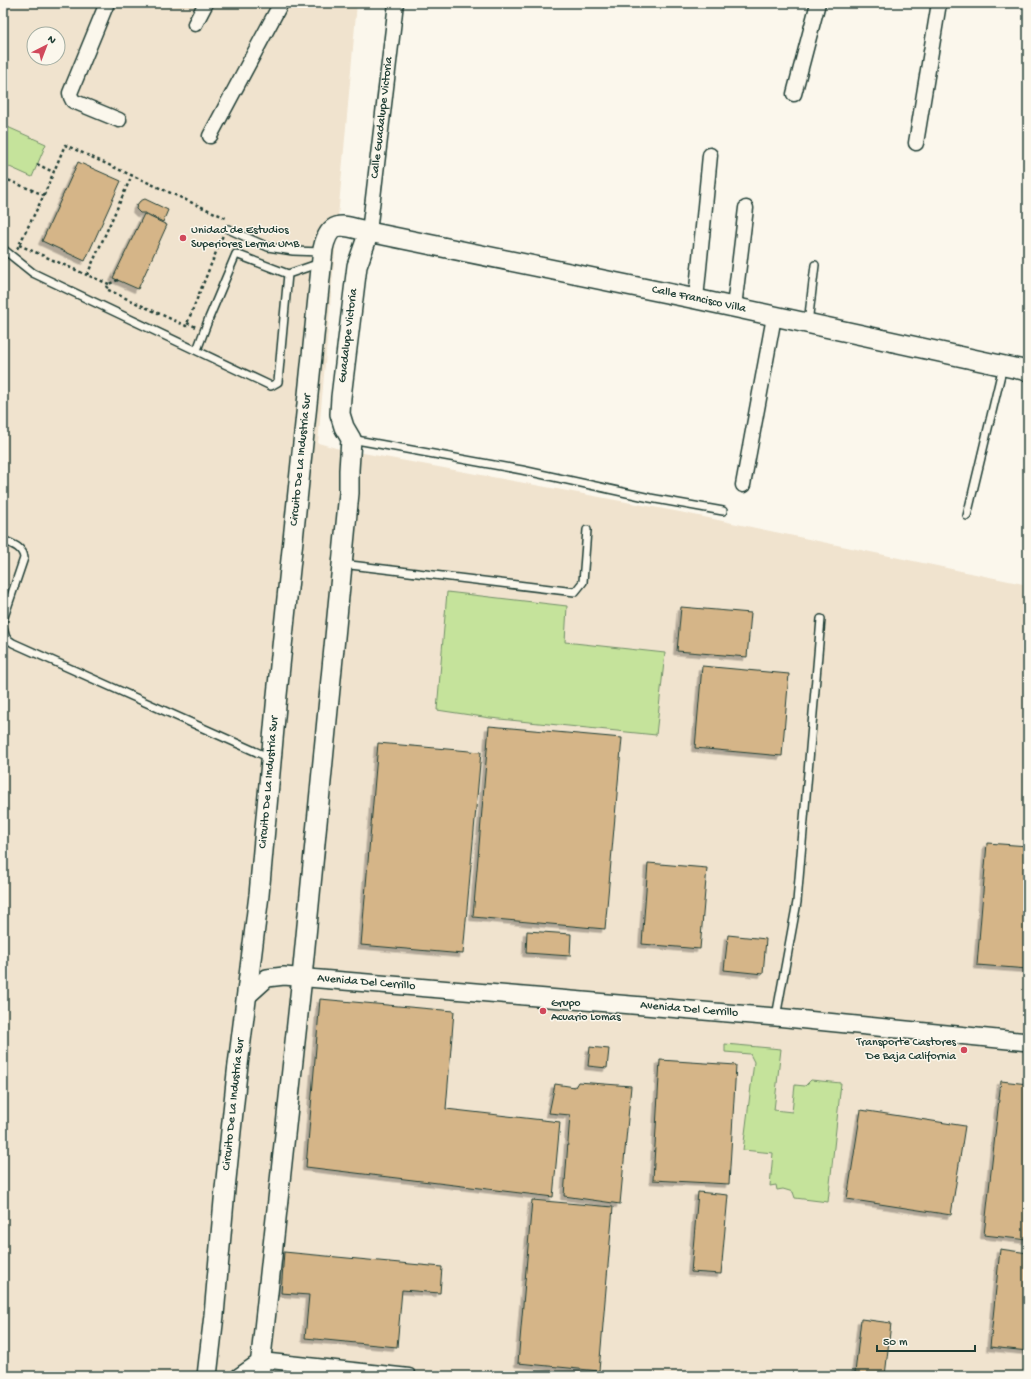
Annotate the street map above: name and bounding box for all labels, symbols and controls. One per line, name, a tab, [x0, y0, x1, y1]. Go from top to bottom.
north arrow	[26, 26, 66, 66]
text: N	[45, 33, 58, 47]
street label: Calle Guadalupe Victoria	[368, 56, 397, 179]
place label: Unidad de Estudios Superiores Lerma UMB	[191, 224, 300, 252]
marker: Unidad de Estudios Superiores Lerma UMB	[178, 233, 188, 243]
street label: Calle Francisco Villa	[651, 283, 748, 317]
street label: Guadalupe Victoria	[336, 287, 361, 384]
street label: Circuito De La Industria Sur	[287, 391, 315, 527]
street label: Circuito De La Industria Sur	[256, 714, 282, 849]
street label: Avenida Del Cerrillo	[317, 972, 416, 994]
place label: Grupo Acuario Lomas	[551, 997, 621, 1025]
street label: Avenida Del Cerrillo	[640, 999, 739, 1021]
marker: Grupo Acuario Lomas	[538, 1006, 548, 1016]
street label: Circuito De La Industria Sur	[220, 1036, 248, 1171]
place label: Transporte Castores De Baja California	[855, 1036, 957, 1064]
marker: Transporte Castores De Baja California	[959, 1045, 969, 1055]
scale bar	[877, 1327, 975, 1353]
text: 50 m	[883, 1336, 908, 1350]

